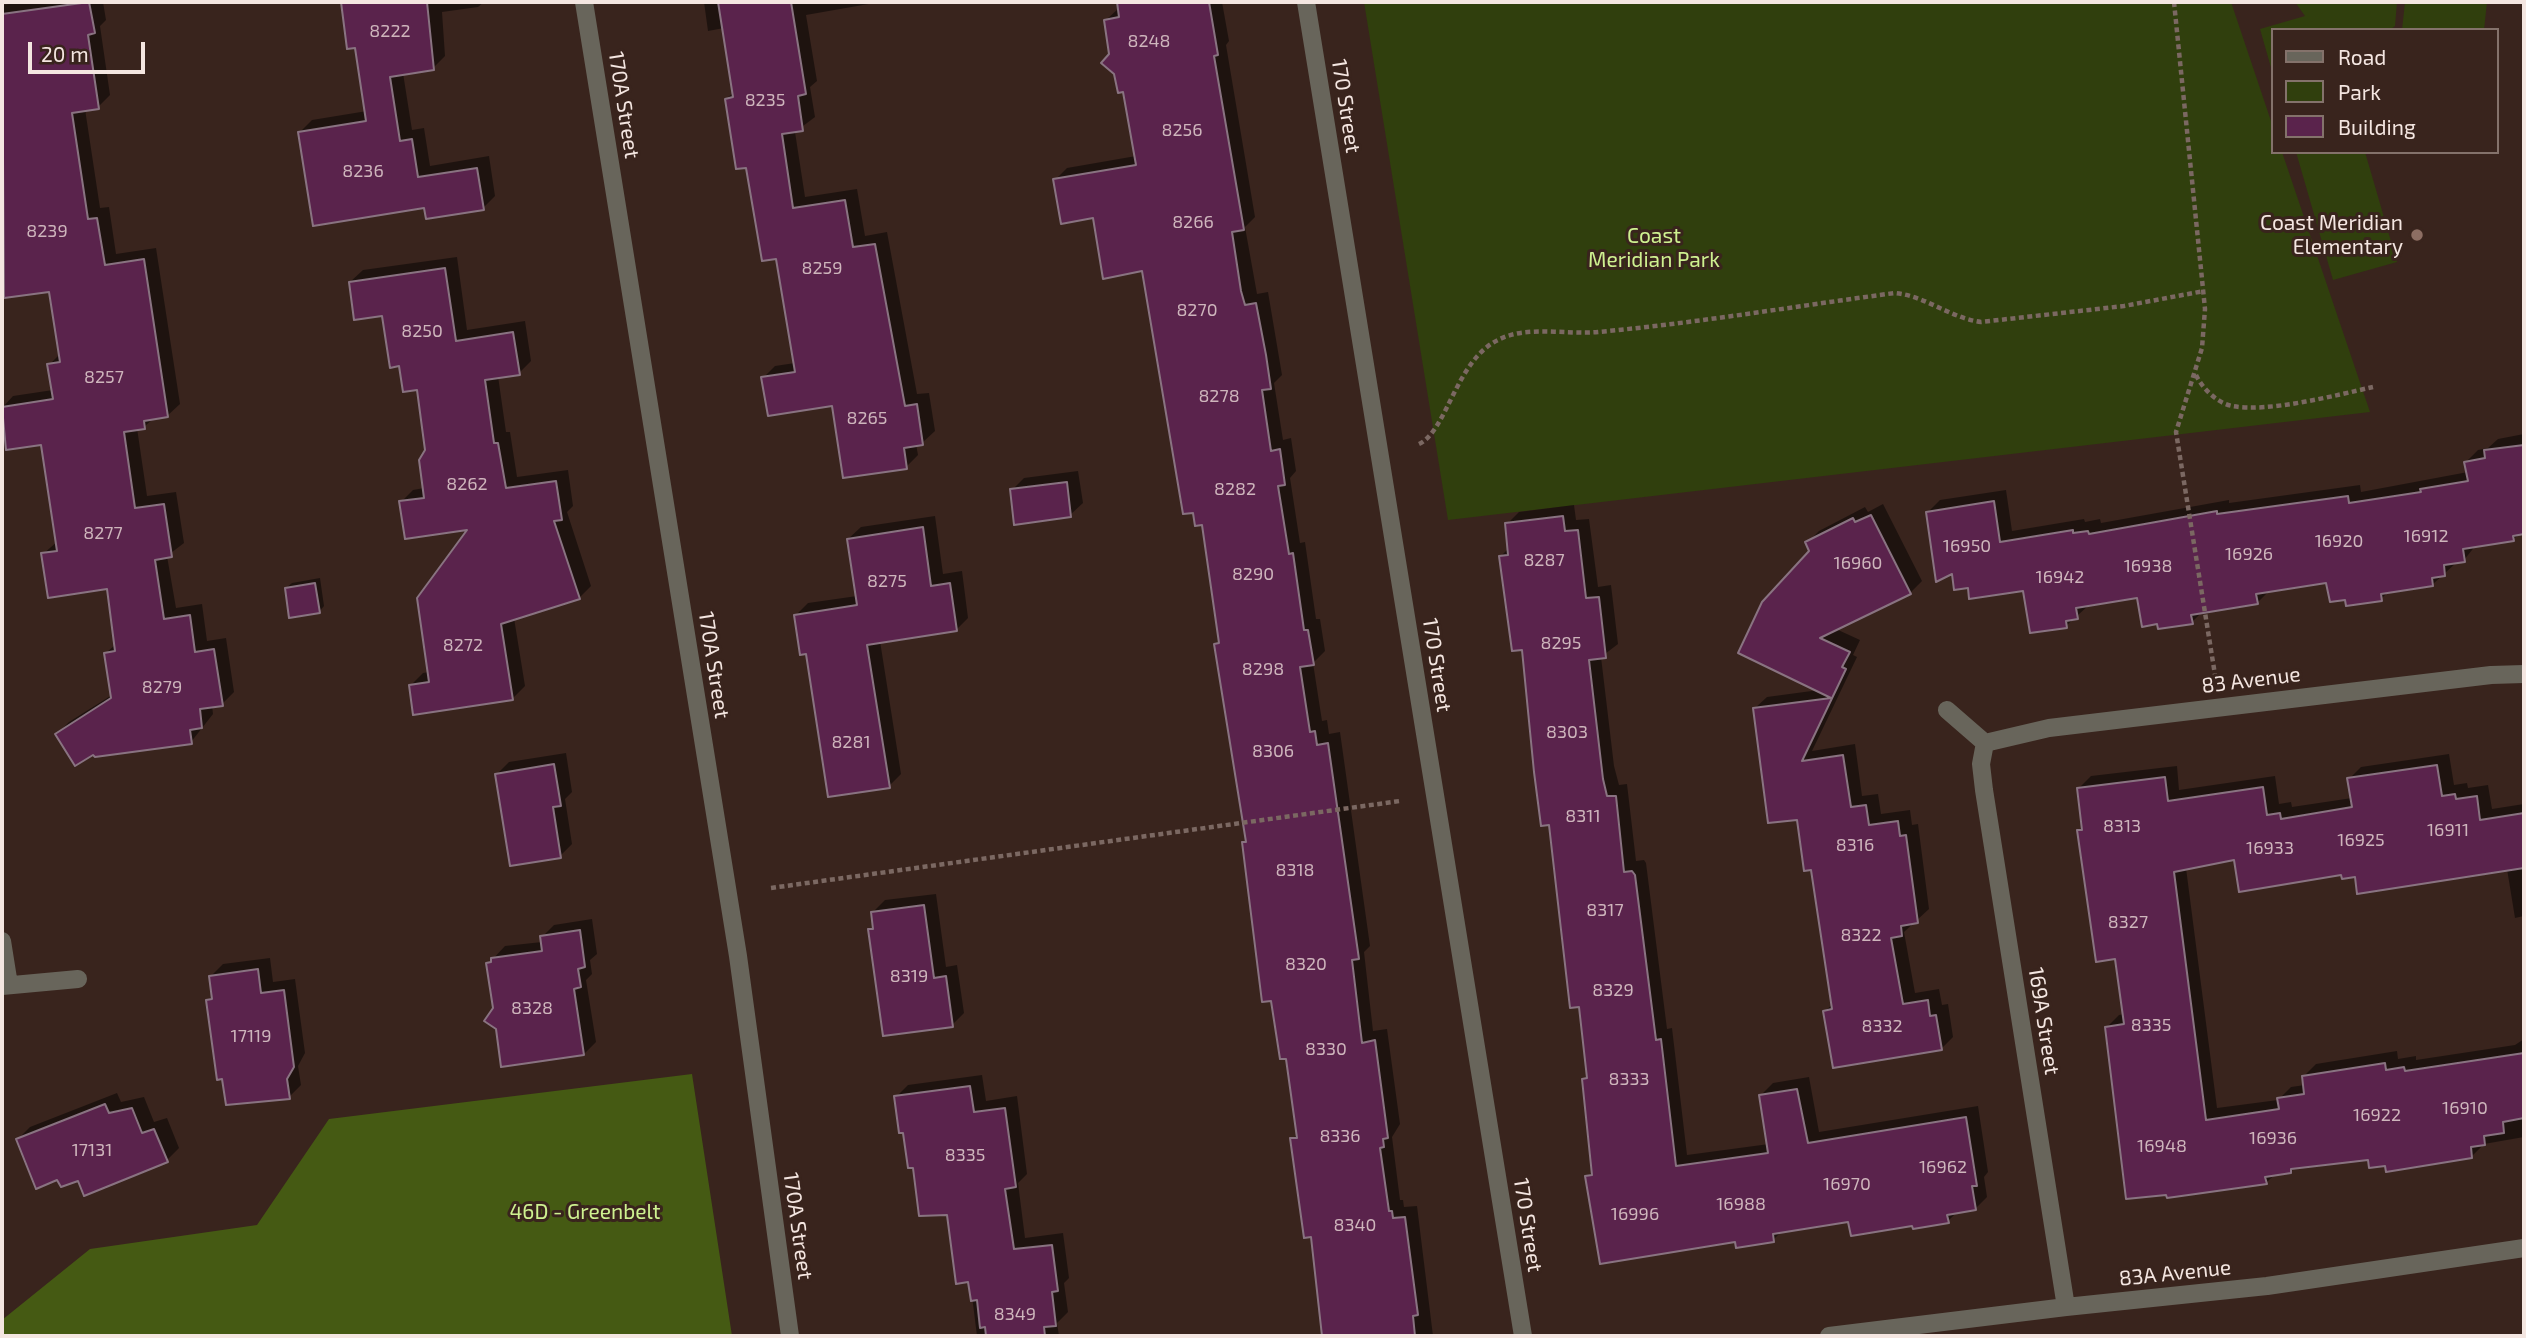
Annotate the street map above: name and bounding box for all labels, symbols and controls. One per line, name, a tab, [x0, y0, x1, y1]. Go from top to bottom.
house number: 8222	[369, 20, 411, 42]
scale bar	[32, 28, 149, 72]
legend	[2270, 28, 2498, 154]
house number: 8248	[1127, 30, 1171, 52]
text: 20 m	[41, 41, 89, 66]
text: Road	[2338, 44, 2386, 69]
street label: 170A Street	[603, 50, 645, 160]
street label: 170 Street	[1326, 57, 1366, 155]
text: Park	[2338, 79, 2381, 104]
house number: 8235	[745, 89, 785, 111]
text: Building	[2338, 114, 2416, 139]
house number: 8256	[1162, 119, 1202, 141]
house number: 8236	[342, 160, 384, 182]
place label: Coast Meridian Elementary	[2260, 210, 2403, 260]
house number: 8266	[1172, 211, 1214, 233]
house number: 8239	[26, 220, 68, 242]
park label: Coast Meridian Park	[1588, 223, 1720, 273]
marker: Coast Meridian Elementary	[2409, 227, 2425, 243]
house number: 8259	[802, 257, 842, 279]
house number: 8270	[1176, 299, 1218, 321]
house number: 8250	[401, 320, 443, 342]
house number: 8257	[84, 366, 124, 388]
house number: 8278	[1198, 385, 1240, 407]
house number: 8265	[847, 407, 887, 429]
house number: 8262	[446, 473, 488, 495]
house number: 8282	[1214, 478, 1256, 500]
house number: 8277	[83, 522, 123, 544]
house number: 16912	[2403, 525, 2449, 547]
house number: 16920	[2315, 530, 2363, 552]
house number: 16950	[1943, 535, 1991, 557]
house number: 16926	[2225, 543, 2273, 565]
house number: 8287	[1523, 549, 1565, 571]
house number: 16960	[1834, 552, 1882, 574]
house number: 16938	[2124, 555, 2172, 577]
house number: 8290	[1232, 563, 1274, 585]
house number: 16942	[2036, 566, 2084, 588]
house number: 8275	[867, 570, 907, 592]
street label: 170A Street	[693, 610, 735, 720]
street label: 170 Street	[1417, 616, 1457, 714]
house number: 8295	[1541, 632, 1581, 654]
house number: 8272	[443, 634, 483, 656]
house number: 8298	[1242, 658, 1284, 680]
street label: 83 Avenue	[2200, 661, 2302, 699]
house number: 8279	[142, 676, 182, 698]
house number: 8303	[1546, 721, 1588, 743]
house number: 8281	[831, 731, 871, 753]
house number: 8306	[1252, 740, 1294, 762]
house number: 8311	[1565, 805, 1601, 827]
house number: 8313	[2103, 815, 2141, 837]
house number: 16911	[2427, 819, 2469, 841]
house number: 16925	[2337, 829, 2385, 851]
house number: 8316	[1836, 834, 1874, 856]
house number: 16933	[2246, 837, 2294, 859]
house number: 8318	[1275, 859, 1315, 881]
house number: 8317	[1586, 899, 1624, 921]
house number: 8327	[2108, 911, 2148, 933]
house number: 8322	[1840, 924, 1882, 946]
house number: 8320	[1285, 953, 1327, 975]
house number: 8319	[890, 965, 928, 987]
street label: 169A Street	[2023, 965, 2065, 1077]
house number: 8329	[1592, 979, 1634, 1001]
house number: 8328	[511, 997, 553, 1019]
house number: 8335	[2131, 1014, 2171, 1036]
house number: 8332	[1861, 1015, 1903, 1037]
house number: 17119	[230, 1025, 272, 1047]
house number: 8330	[1305, 1038, 1347, 1060]
house number: 8333	[1609, 1068, 1649, 1090]
house number: 16910	[2442, 1097, 2488, 1119]
house number: 16922	[2353, 1104, 2401, 1126]
house number: 8336	[1319, 1125, 1361, 1147]
house number: 16936	[2249, 1127, 2297, 1149]
house number: 16948	[2137, 1135, 2187, 1157]
house number: 17131	[72, 1139, 112, 1161]
house number: 8335	[945, 1144, 985, 1166]
house number: 16962	[1919, 1156, 1967, 1178]
street label: 170A Street	[778, 1171, 818, 1281]
house number: 16970	[1823, 1173, 1871, 1195]
street label: 170 Street	[1508, 1176, 1548, 1274]
house number: 16988	[1716, 1193, 1766, 1215]
park label: 46D - Greenbelt	[509, 1199, 661, 1225]
house number: 16996	[1611, 1203, 1659, 1225]
house number: 8340	[1334, 1214, 1376, 1236]
street label: 83A Avenue	[2118, 1255, 2232, 1291]
house number: 8349	[994, 1303, 1036, 1325]

